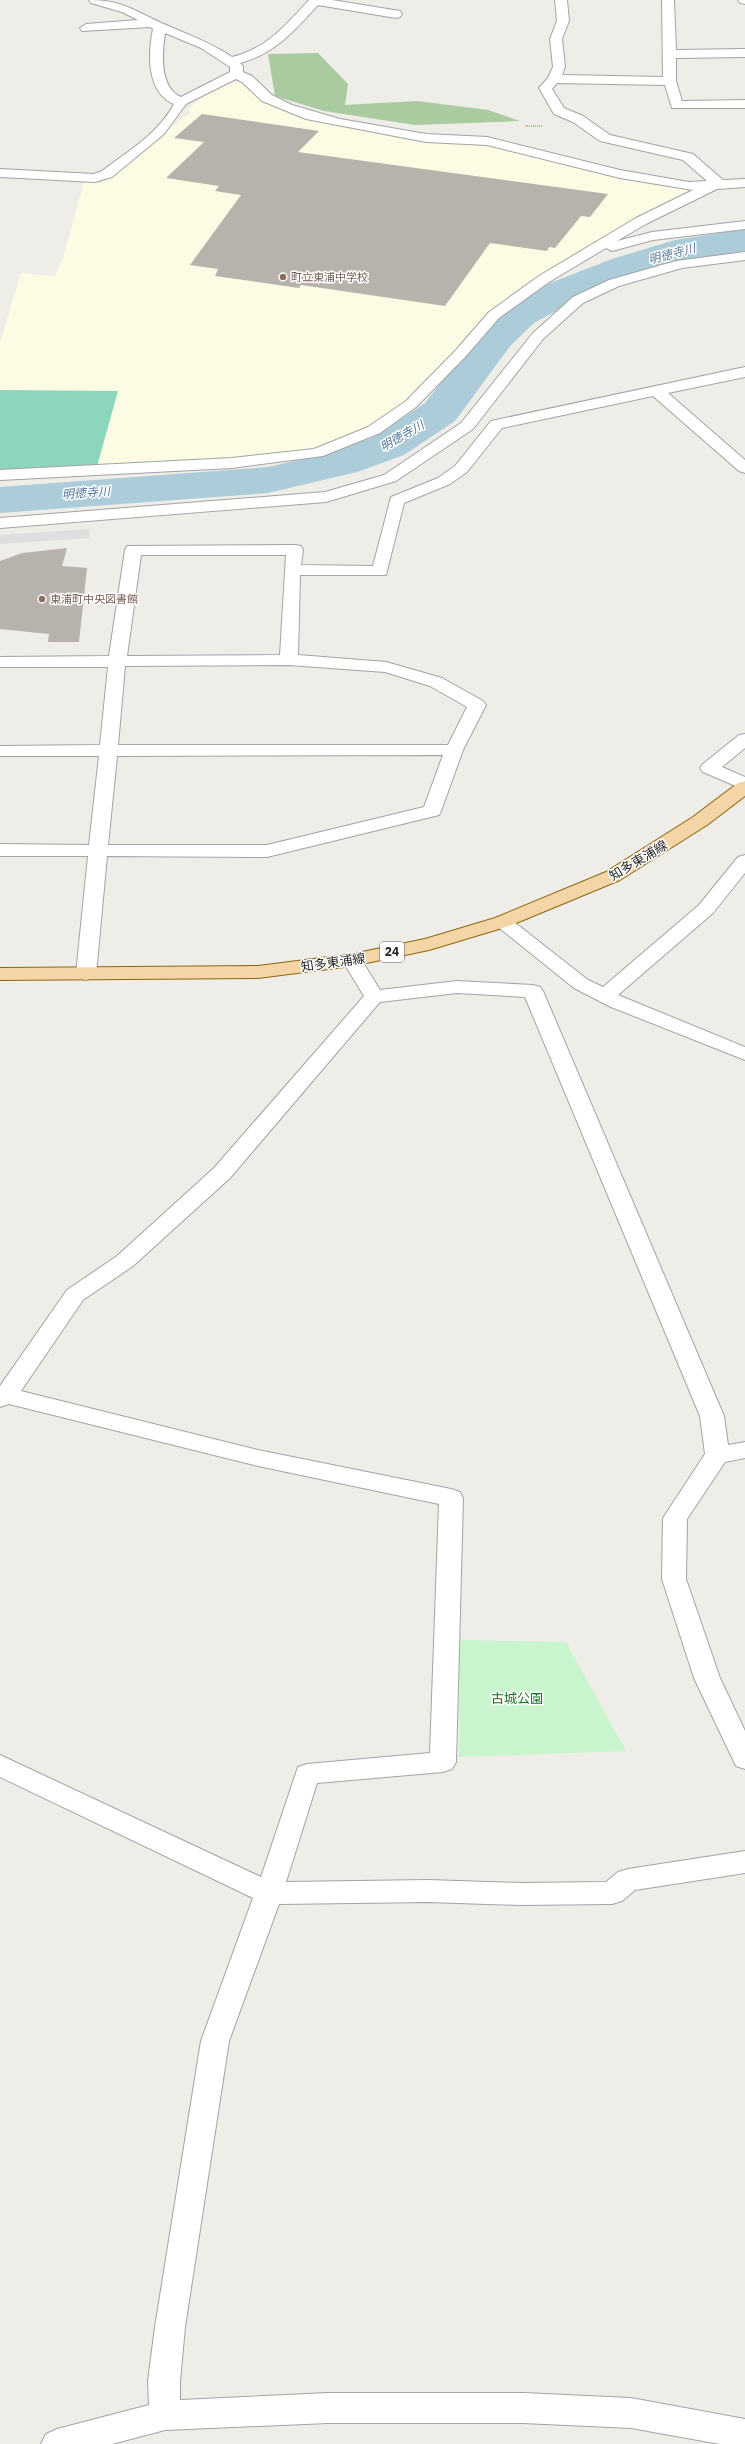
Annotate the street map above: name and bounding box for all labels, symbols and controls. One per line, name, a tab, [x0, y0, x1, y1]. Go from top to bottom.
water label: 明徳寺川	[647, 240, 699, 267]
place label: 町立東浦中学校	[291, 270, 368, 284]
marker: 町立東浦中学校	[278, 272, 288, 282]
water label: 明徳寺川	[377, 416, 428, 454]
water label: 明徳寺川	[61, 483, 112, 502]
place label: 東浦町中央図書館	[50, 592, 138, 606]
marker: 東浦町中央図書館	[37, 594, 47, 604]
street label: 知多東浦線	[606, 836, 670, 884]
road number: 24	[380, 942, 404, 962]
street label: 知多東浦線	[300, 950, 366, 975]
park label: 古城公園	[491, 1690, 543, 1707]

